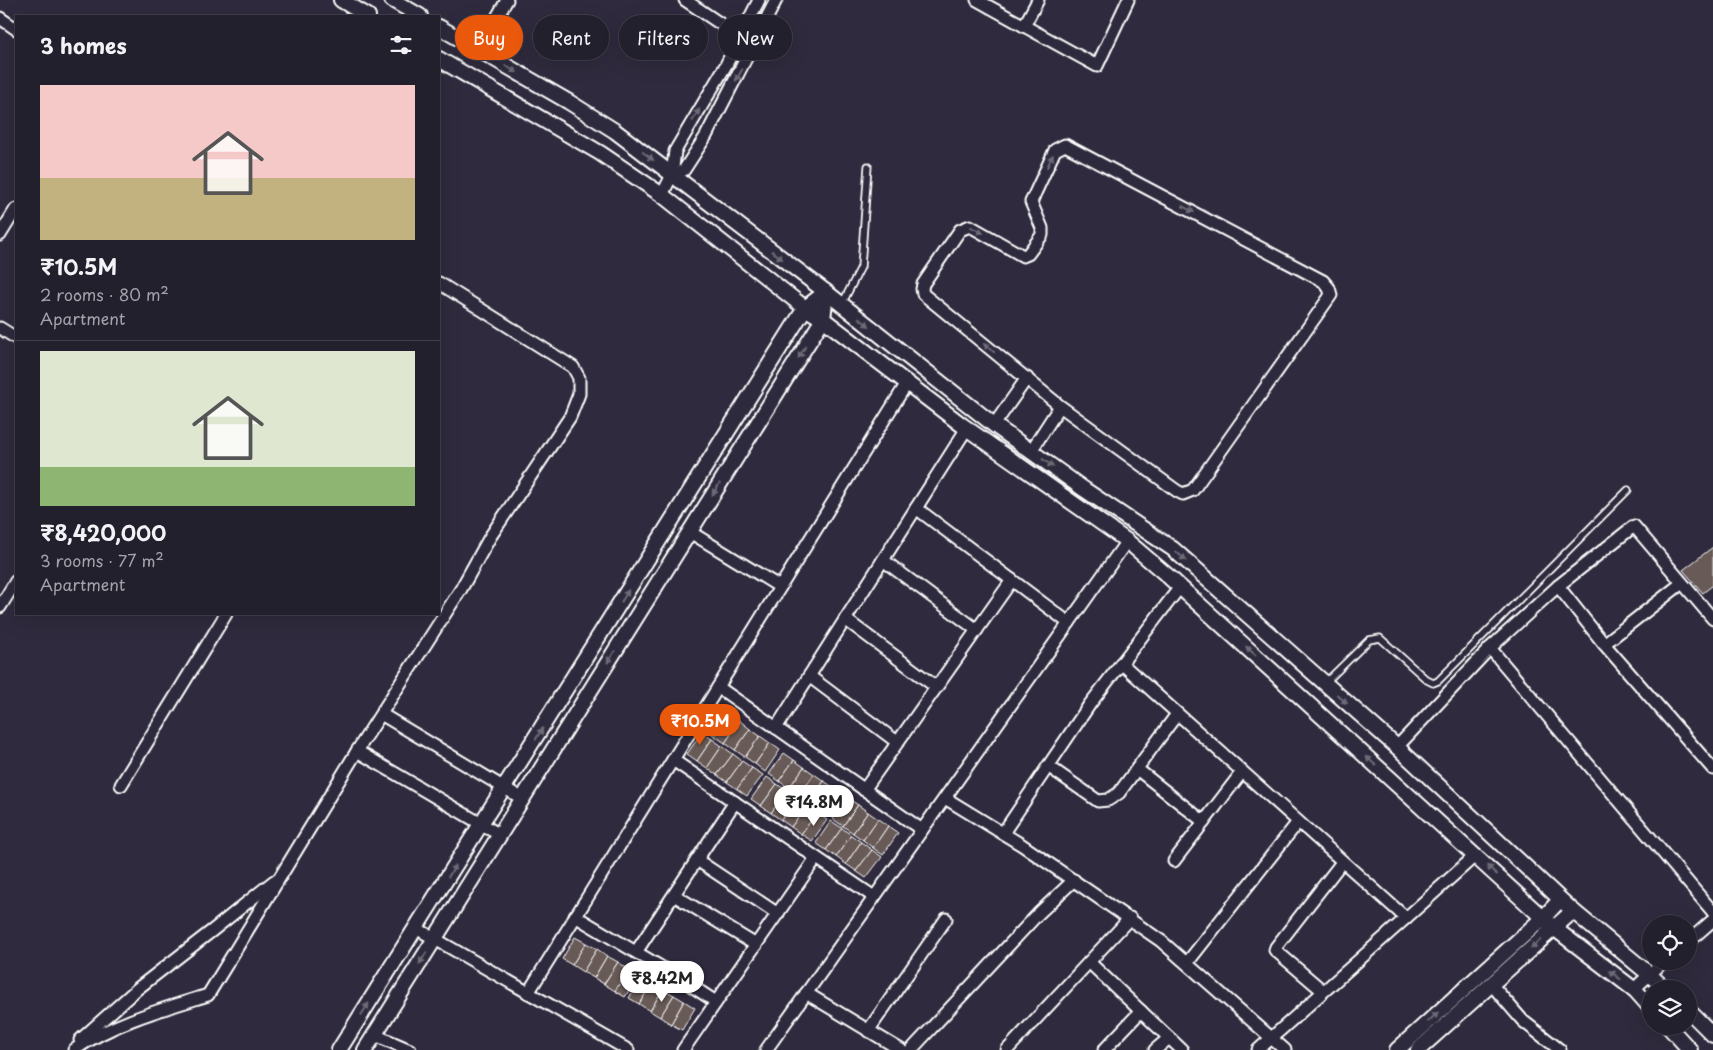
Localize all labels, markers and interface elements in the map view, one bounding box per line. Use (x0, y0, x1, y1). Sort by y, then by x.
chip: Buy (455, 15, 523, 60)
chip: Rent (533, 15, 609, 60)
chip: Filters (619, 15, 708, 60)
chip: New (718, 15, 792, 60)
text: 3 homes (40, 29, 127, 61)
icon: filters (387, 31, 415, 59)
one-way arrow (504, 65, 519, 73)
one-way arrow (734, 68, 743, 81)
one-way arrow (692, 108, 701, 121)
icon: home (183, 118, 273, 208)
one-way arrow (641, 151, 654, 162)
one-way arrow (1046, 154, 1054, 168)
one-way arrow (1181, 205, 1195, 213)
one-way arrow (970, 227, 984, 235)
text: ₹10.5M (40, 250, 117, 282)
one-way arrow (770, 250, 784, 260)
text: 2 rooms · 80 m² (40, 282, 169, 306)
text: Apartment (40, 306, 125, 330)
one-way arrow (857, 316, 870, 327)
one-way arrow (983, 342, 996, 353)
one-way arrow (797, 345, 807, 358)
icon: home (183, 383, 273, 473)
one-way arrow (1041, 458, 1055, 468)
one-way arrow (711, 483, 720, 496)
text: ₹8,420,000 (40, 516, 166, 548)
text: 3 rooms · 77 m² (40, 548, 164, 572)
one-way arrow (1175, 550, 1187, 562)
text: Apartment (40, 572, 125, 596)
one-way arrow (620, 590, 630, 603)
one-way arrow (1246, 645, 1258, 657)
one-way arrow (606, 650, 616, 664)
one-way arrow (1336, 693, 1348, 705)
pin: ₹10.5M (659, 704, 741, 746)
text: ₹10.5M (671, 708, 729, 732)
one-way arrow (534, 727, 543, 740)
one-way arrow (1365, 755, 1378, 766)
pin: ₹14.8M (773, 784, 855, 827)
text: ₹14.8M (785, 789, 843, 813)
one-way arrow (1486, 864, 1498, 876)
one-way arrow (447, 865, 457, 878)
map controls (1642, 915, 1697, 1035)
button: locate (1642, 915, 1697, 970)
one-way arrow (1531, 938, 1543, 950)
one-way arrow (418, 951, 427, 965)
pin: ₹8.42M (621, 960, 703, 1003)
text: ₹8.42M (631, 965, 693, 989)
one-way arrow (1608, 970, 1622, 980)
button: layers (1642, 980, 1697, 1035)
one-way arrow (361, 1002, 370, 1015)
one-way arrow (1427, 1011, 1439, 1023)

